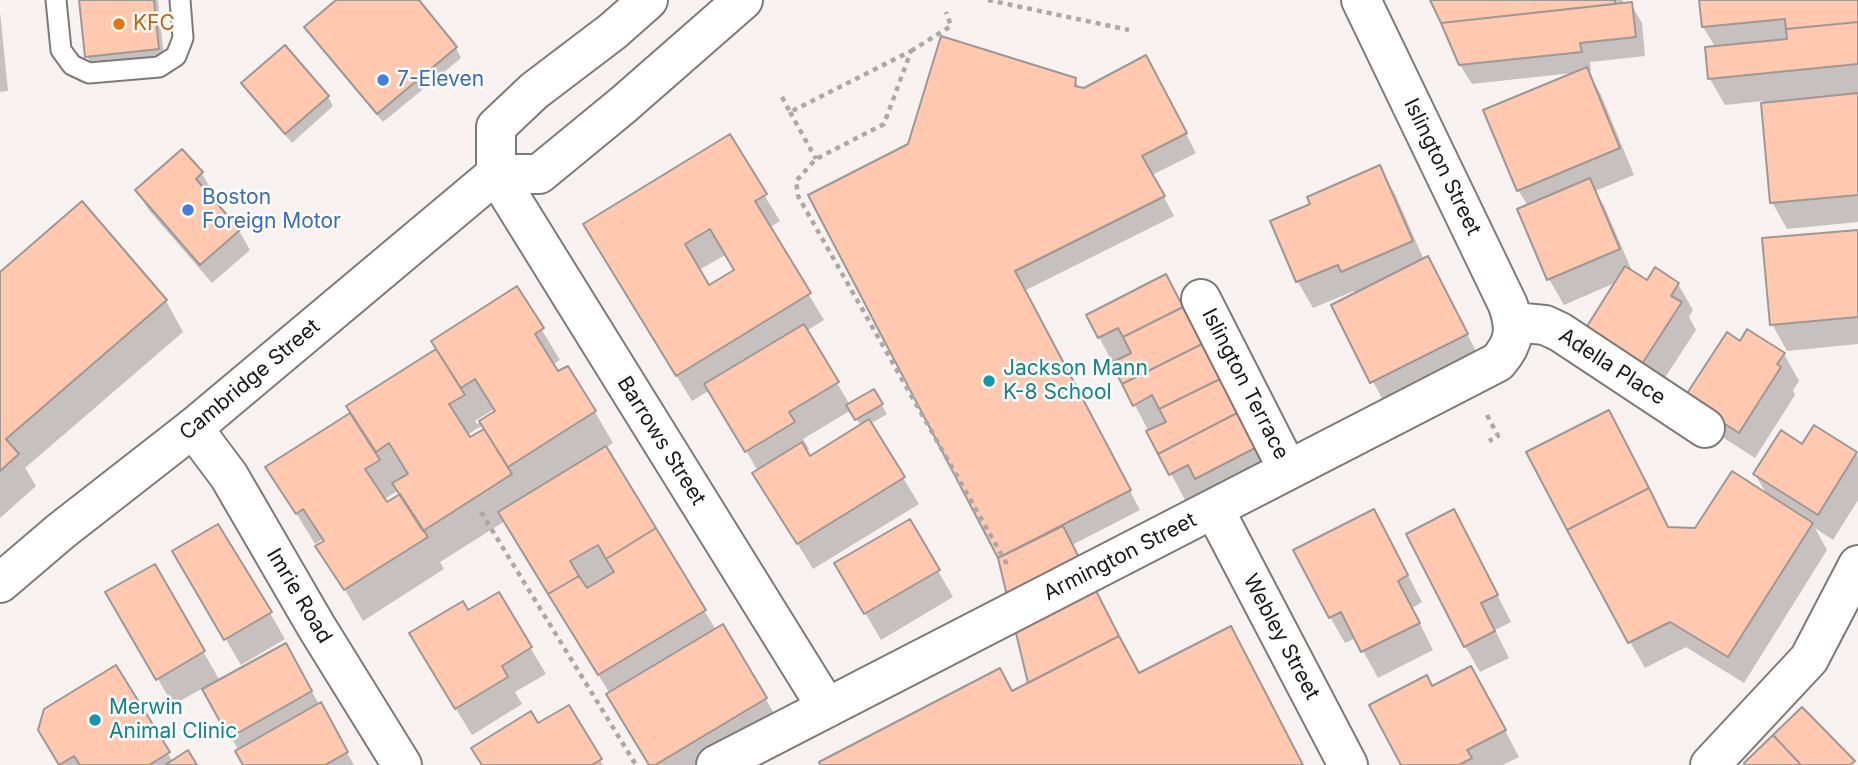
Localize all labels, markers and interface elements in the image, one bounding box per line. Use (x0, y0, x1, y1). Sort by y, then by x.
place label: KFC (133, 11, 175, 37)
marker: KFC (111, 16, 127, 32)
place label: 7-Eleven (397, 67, 484, 93)
marker: 7-Eleven (375, 72, 391, 88)
street label: Islington Street (1398, 95, 1486, 239)
place label: Boston Foreign Motor (202, 185, 341, 235)
marker: Boston Foreign Motor (180, 202, 196, 218)
street label: Islington Terrace (1196, 304, 1294, 464)
street label: Cambridge Street (175, 314, 325, 446)
street label: Adella Place (1554, 323, 1670, 411)
place label: Jackson Mann K-8 School (1003, 356, 1148, 406)
street label: Barrows Street (611, 372, 711, 510)
marker: Jackson Mann K-8 School (981, 373, 997, 389)
street label: Armington Street (1039, 508, 1201, 606)
street label: Imrie Road (261, 544, 337, 648)
street label: Webley Street (1237, 570, 1325, 704)
place label: Merwin Animal Clinic (109, 695, 237, 745)
marker: Merwin Animal Clinic (87, 712, 103, 728)

